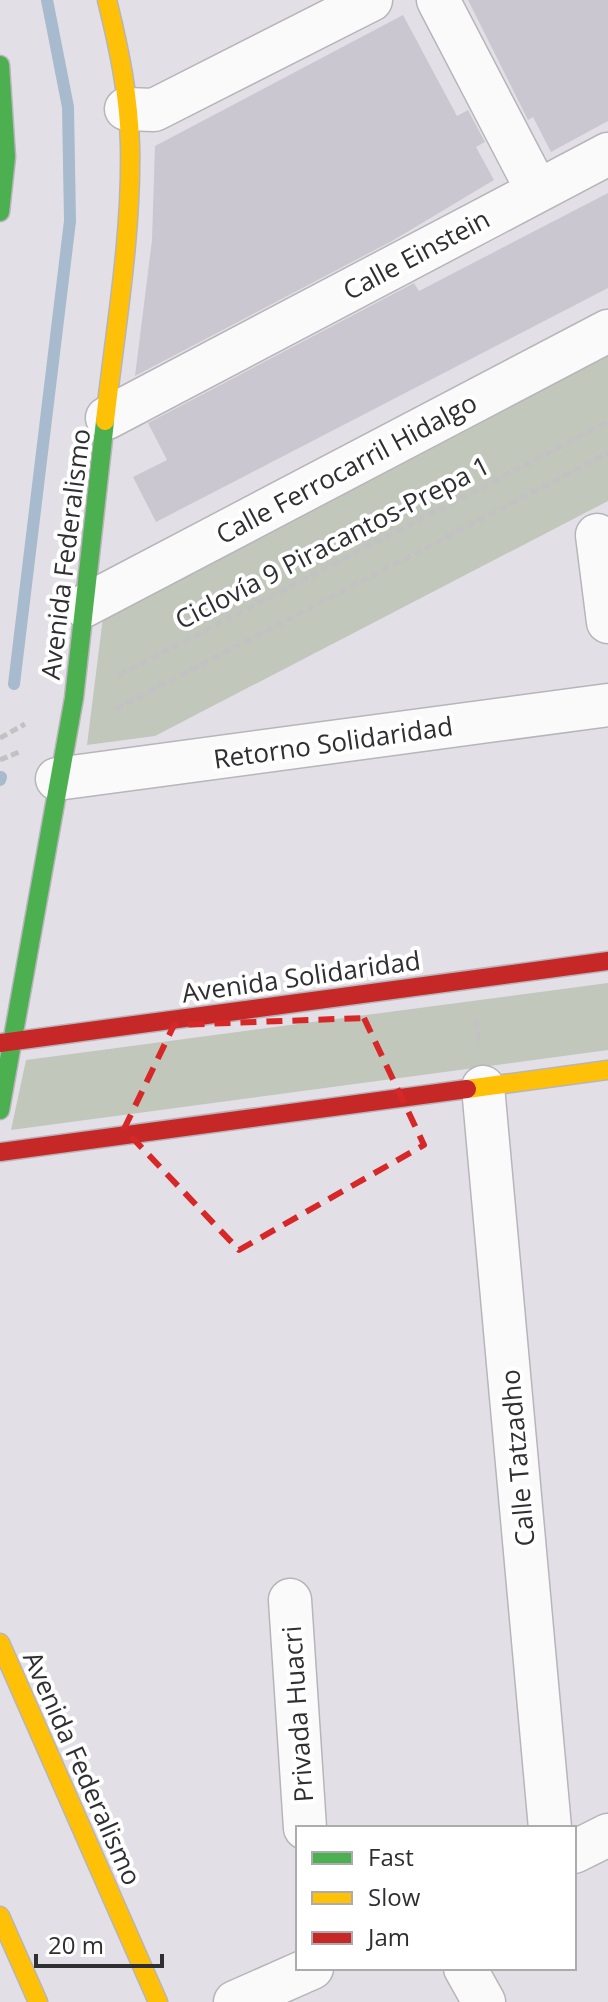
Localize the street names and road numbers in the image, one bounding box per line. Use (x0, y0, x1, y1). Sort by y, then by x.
street label: Calle Einstein (336, 200, 496, 308)
street label: Calle Ferrocarril Hidalgo (209, 384, 483, 552)
street label: Avenida Federalismo (32, 427, 98, 681)
street label: Ciclovía 9 Piracantos-Prepa 1 (169, 447, 495, 637)
street label: Retorno Solidaridad (211, 707, 455, 777)
street label: Avenida Solidaridad (179, 941, 423, 1011)
street label: Calle Tatzadho (491, 1368, 543, 1548)
street label: Privada Huacri (273, 1625, 321, 1803)
street label: Avenida Federalismo (15, 1645, 151, 1891)

